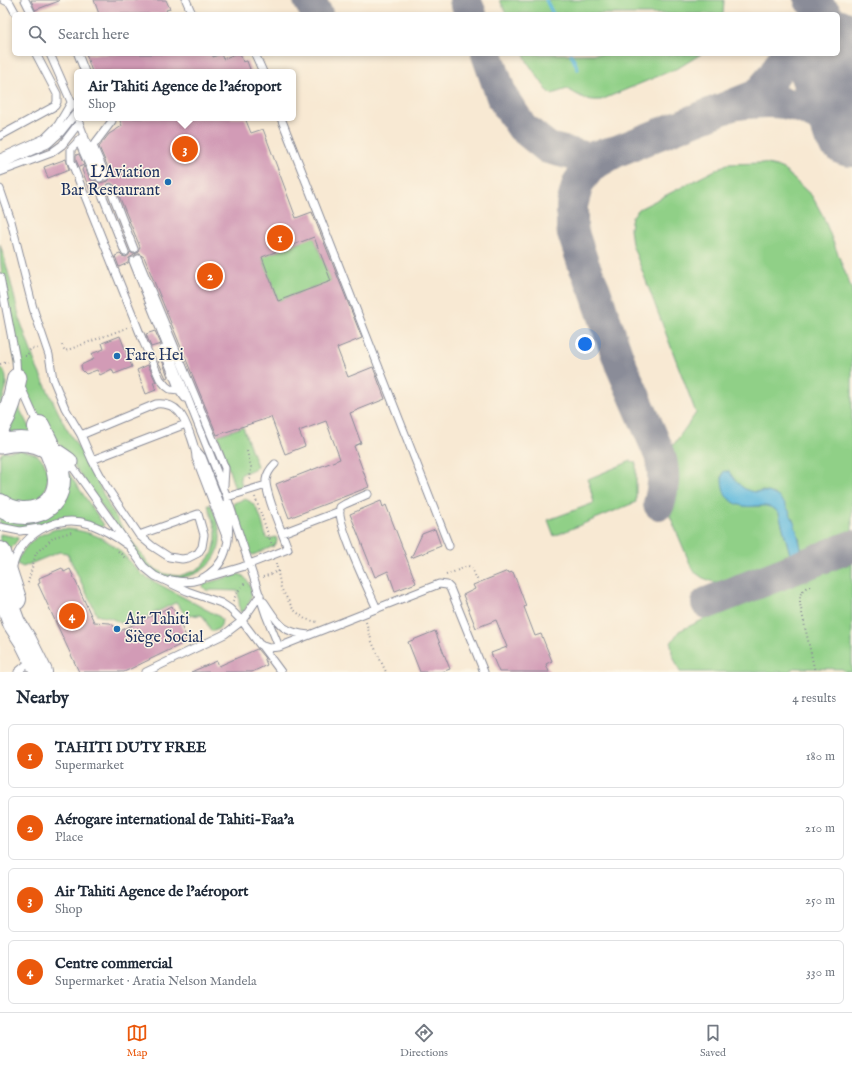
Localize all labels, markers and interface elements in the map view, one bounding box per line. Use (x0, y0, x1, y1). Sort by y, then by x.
search box (12, 12, 840, 56)
icon: search (26, 23, 48, 45)
text: Search here (58, 25, 129, 44)
popup (74, 69, 296, 121)
text: Air Tahiti Agence de l'aéroport (88, 77, 282, 96)
text: Shop (88, 96, 116, 113)
pin: 3 (172, 134, 198, 164)
place label: L’Aviation Bar Restaurant (61, 163, 161, 201)
marker: L’Aviation Bar Restaurant (163, 177, 173, 187)
pin: 1 (267, 223, 293, 253)
pin: 2 (197, 261, 223, 291)
your location (575, 334, 595, 354)
place label: Fare Hei (125, 346, 184, 366)
marker: Fare Hei (112, 351, 122, 361)
pin: 4 (59, 601, 85, 631)
place label: Air Tahiti Siège Social (124, 610, 204, 648)
marker: Air Tahiti Siège Social (112, 624, 122, 634)
text: Nearby (16, 688, 69, 709)
text: 4 results (792, 690, 836, 707)
text: TAHITI DUTY FREE (55, 738, 206, 757)
text: 1 (28, 748, 32, 765)
text: 180 m (806, 748, 835, 765)
text: Supermarket (55, 757, 124, 774)
text: Aérogare international de Tahiti-Faa'a (55, 810, 294, 829)
text: 2 (27, 820, 33, 837)
text: 210 m (805, 820, 835, 837)
text: Place (55, 829, 83, 846)
text: Air Tahiti Agence de l'aéroport (55, 882, 248, 901)
text: 3 (28, 892, 32, 909)
text: 250 m (805, 892, 835, 909)
text: Shop (55, 901, 83, 918)
text: Centre commercial (55, 954, 172, 973)
text: 4 (27, 964, 33, 981)
text: 330 m (806, 964, 835, 981)
text: Supermarket · Aratia Nelson Mandela (55, 973, 257, 990)
tab: Map (126, 1022, 148, 1060)
tab: Directions (400, 1022, 448, 1060)
tab: Saved (700, 1022, 726, 1060)

